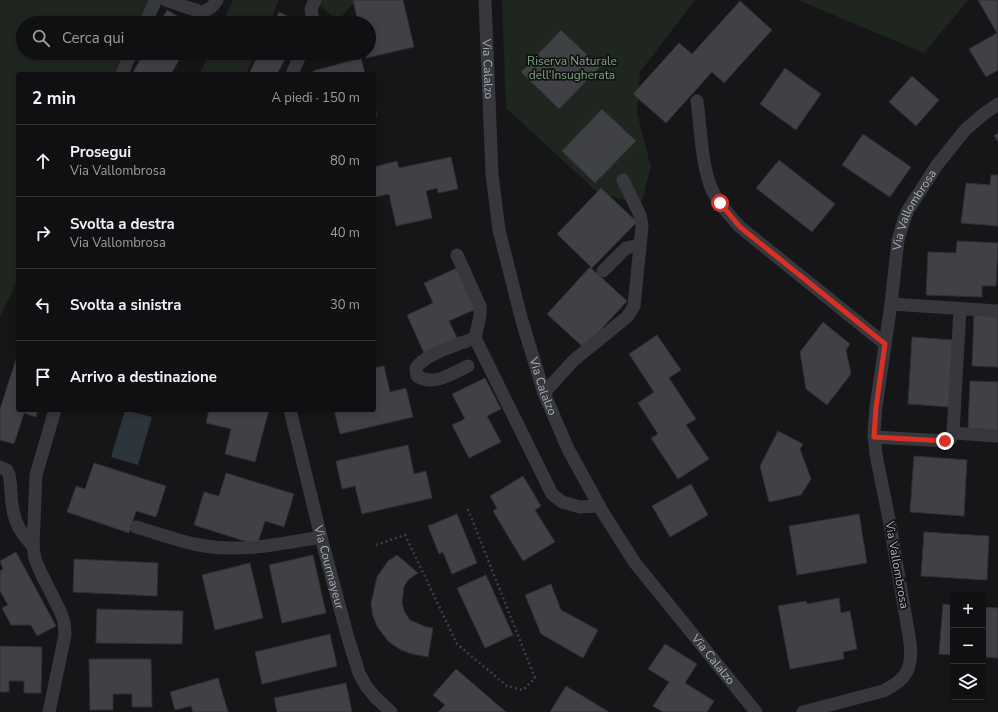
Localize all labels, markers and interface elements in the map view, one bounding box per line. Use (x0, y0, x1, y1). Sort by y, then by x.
search box (16, 16, 376, 60)
icon: search (30, 27, 52, 49)
text: Cerca qui (62, 28, 124, 48)
street label: Via Calalzo (479, 37, 497, 100)
park label: Riserva Naturale dell'Insugherata (527, 53, 617, 83)
text: 2 min (32, 87, 76, 110)
text: A piedi · 150 m (272, 89, 360, 107)
text: Prosegui (70, 142, 131, 162)
icon: ahead (32, 150, 54, 172)
text: 80 m (330, 152, 360, 170)
text: Via Vallombrosa (70, 162, 166, 180)
street label: Via Vallombrosa (889, 166, 940, 252)
route start (711, 194, 729, 212)
text: Svolta a destra (70, 214, 175, 234)
icon: right (32, 222, 54, 244)
text: 40 m (330, 224, 360, 242)
text: Via Vallombrosa (70, 234, 166, 252)
icon: left (32, 294, 54, 316)
text: Svolta a sinistra (70, 295, 181, 315)
text: 30 m (330, 296, 360, 314)
street label: Via Calalzo (525, 354, 561, 418)
icon: arrive (32, 366, 54, 388)
text: Arrivo a destinazione (70, 367, 217, 387)
route end (936, 432, 954, 450)
street label: Via Vallombrosa (881, 519, 913, 610)
street label: Via Courmayeur (310, 523, 348, 612)
map controls (950, 592, 986, 700)
button: + (950, 592, 986, 628)
button: − (950, 628, 986, 664)
street label: Via Calalzo (687, 630, 739, 688)
button: layers (950, 664, 986, 700)

